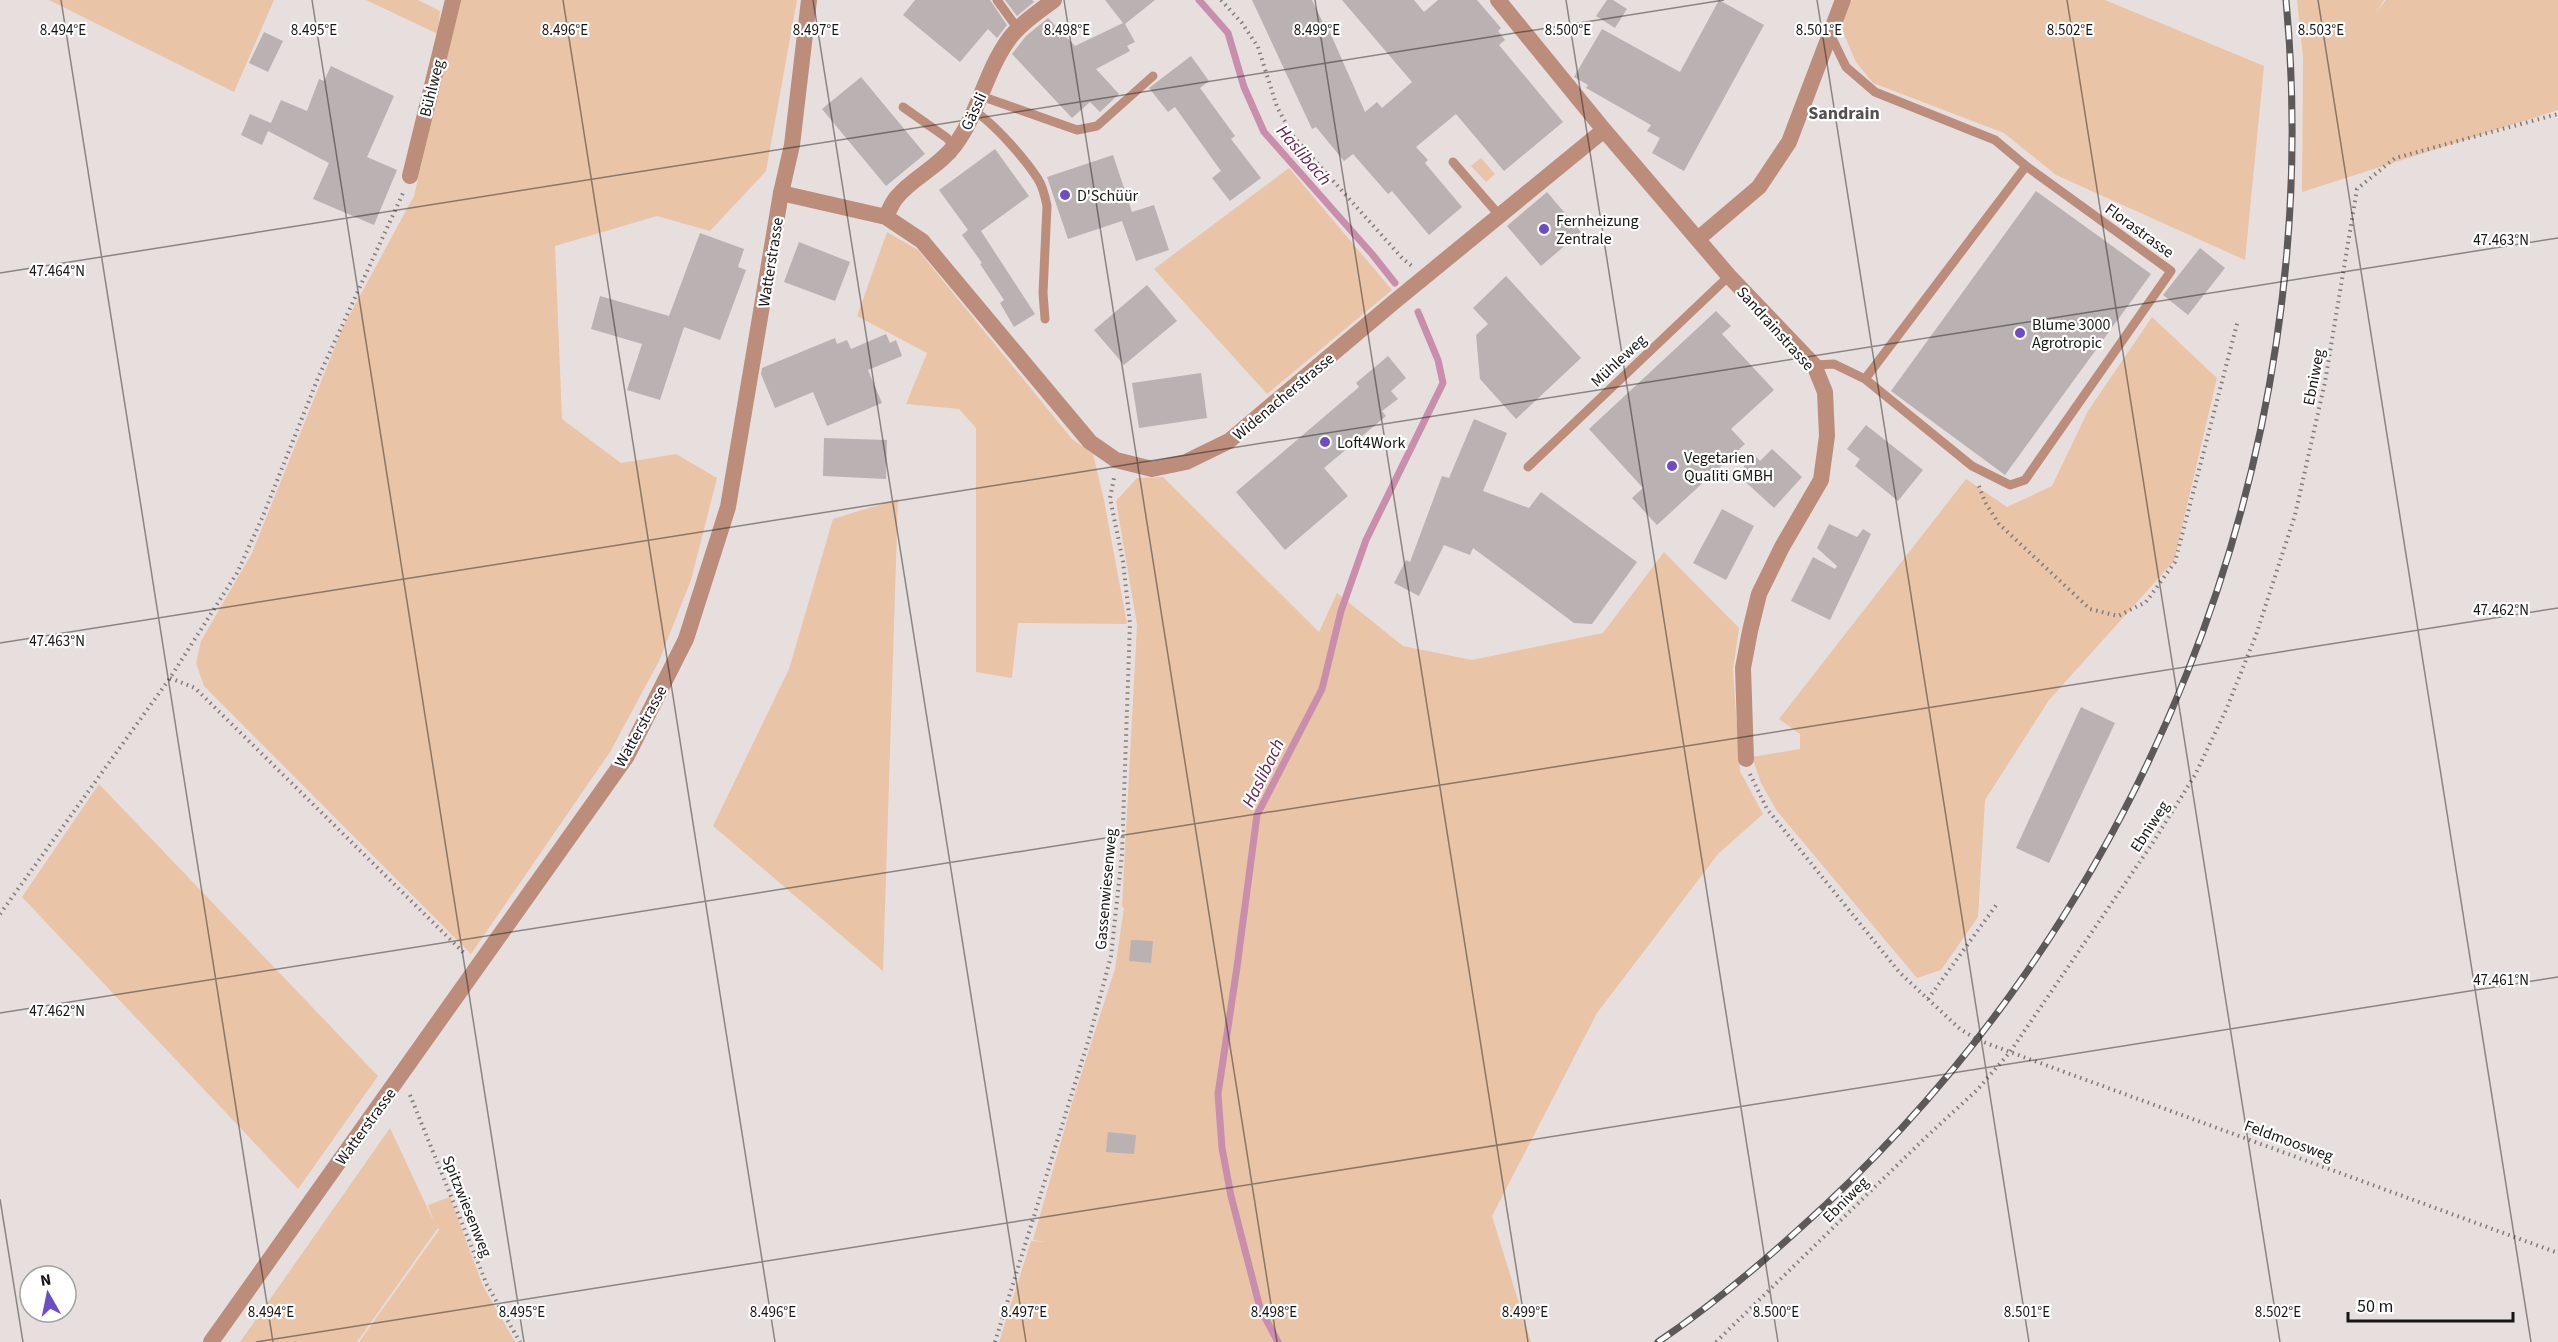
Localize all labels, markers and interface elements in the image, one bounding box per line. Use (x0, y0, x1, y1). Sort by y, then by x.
text: 8.494°E (40, 20, 86, 41)
text: 8.495°E (291, 20, 337, 41)
text: 8.496°E (542, 20, 588, 41)
text: 8.497°E (793, 20, 839, 41)
text: 8.498°E (1044, 20, 1090, 41)
text: 8.499°E (1294, 20, 1340, 41)
text: 8.500°E (1545, 20, 1591, 41)
text: 8.501°E (1796, 20, 1842, 41)
text: 8.502°E (2047, 20, 2093, 41)
text: 8.503°E (2298, 20, 2344, 41)
street label: Bühlweg (414, 57, 450, 119)
street label: Gässli (956, 89, 992, 134)
district label: Sandrain (1808, 101, 1880, 126)
water label: Haslibach (1270, 119, 1337, 191)
place label: D'Schüür (1077, 185, 1139, 207)
marker: D'Schüür (1058, 188, 1072, 202)
street label: Florastrasse (2100, 198, 2178, 263)
place label: Fernheizung Zentrale (1556, 210, 1639, 250)
street label: Watterstrasse (753, 216, 789, 308)
marker: Fernheizung Zentrale (1537, 222, 1551, 236)
text: 47.463°N (2473, 230, 2529, 251)
text: 47.464°N (29, 261, 85, 282)
street label: Sandrainstrasse (1731, 282, 1819, 376)
place label: Blume 3000 Agrotropic (2032, 314, 2110, 354)
marker: Blume 3000 Agrotropic (2013, 326, 2027, 340)
street label: Mühleweg (1586, 329, 1651, 392)
street label: Ebniweg (2298, 347, 2330, 407)
street label: Widenacherstrasse (1228, 348, 1339, 446)
place label: Loft4Work (1337, 432, 1405, 454)
marker: Loft4Work (1318, 435, 1332, 449)
place label: Vegetarien Qualiti GMBH (1684, 447, 1773, 487)
marker: Vegetarien Qualiti GMBH (1665, 459, 1679, 473)
text: 47.462°N (2473, 600, 2529, 621)
text: 47.463°N (29, 631, 85, 652)
street label: Watterstrasse (609, 682, 672, 771)
water label: Haslibach (1236, 735, 1291, 812)
street label: Ebniweg (2125, 797, 2175, 857)
street label: Gassenwiesenweg (1090, 827, 1122, 951)
text: 47.461°N (2473, 970, 2529, 991)
text: 47.462°N (29, 1001, 85, 1022)
street label: Watterstrasse (330, 1084, 401, 1170)
street label: Feldmoosweg (2241, 1115, 2336, 1167)
street label: Spitzwiesenweg (437, 1152, 497, 1260)
street label: Ebniweg (1818, 1172, 1874, 1228)
north arrow (18, 1264, 78, 1324)
text: N (39, 1268, 53, 1292)
scale bar (2348, 1285, 2513, 1323)
text: 50 m (2357, 1294, 2393, 1319)
text: 8.494°E (248, 1302, 294, 1323)
text: 8.495°E (499, 1302, 545, 1323)
text: 8.496°E (750, 1302, 796, 1323)
text: 8.497°E (1001, 1302, 1047, 1323)
text: 8.498°E (1251, 1302, 1297, 1323)
text: 8.499°E (1502, 1302, 1548, 1323)
text: 8.500°E (1753, 1302, 1799, 1323)
text: 8.501°E (2004, 1302, 2050, 1323)
text: 8.502°E (2255, 1302, 2301, 1323)

